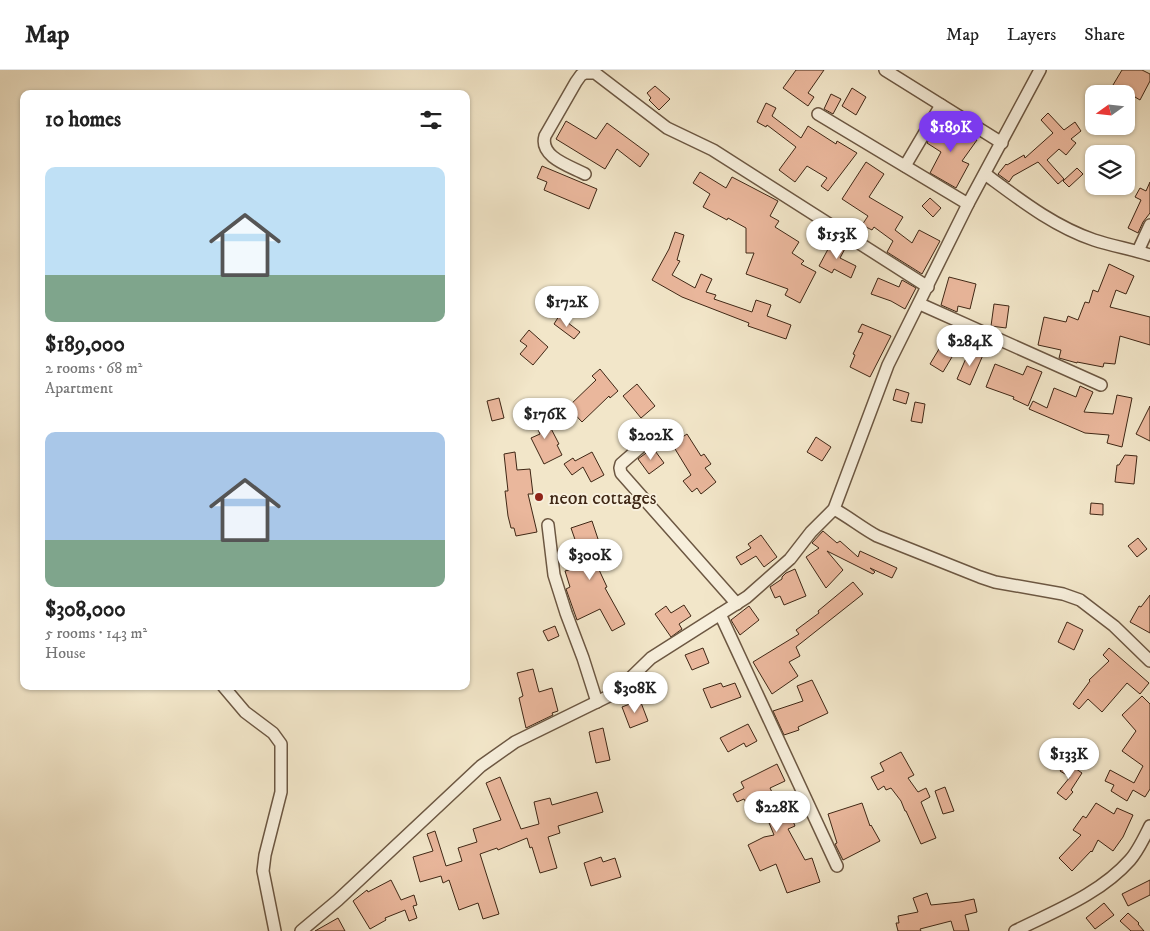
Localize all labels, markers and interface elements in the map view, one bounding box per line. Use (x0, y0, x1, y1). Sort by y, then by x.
text: Map (25, 20, 69, 50)
text: Map (946, 24, 979, 46)
text: Layers (1007, 24, 1056, 46)
text: Share (1084, 24, 1125, 46)
north arrow (1085, 85, 1135, 135)
map controls (1085, 85, 1135, 195)
icon: filters (417, 106, 445, 134)
text: 10 homes (45, 107, 121, 133)
pin: $189K (916, 111, 986, 153)
text: $189K (930, 117, 972, 137)
button: layers (1085, 145, 1135, 195)
icon: home (200, 200, 290, 290)
pin: $153K (802, 218, 872, 260)
text: $153K (817, 224, 857, 244)
pin: $172K (532, 286, 602, 328)
text: $172K (546, 292, 588, 312)
pin: $284K (935, 324, 1005, 367)
text: $284K (947, 331, 993, 351)
text: $189,000 (45, 332, 125, 358)
text: 2 rooms · 68 m² (45, 358, 142, 378)
text: Apartment (45, 378, 113, 398)
pin: $176K (510, 398, 580, 440)
text: $176K (524, 404, 566, 424)
pin: $202K (616, 418, 686, 461)
text: $202K (629, 425, 673, 445)
icon: home (200, 465, 290, 555)
place label: neon cottages (549, 486, 657, 511)
marker: neon cottages (533, 491, 545, 503)
pin: $300K (555, 538, 625, 581)
text: $300K (568, 545, 612, 565)
text: $308,000 (45, 597, 126, 623)
text: 5 rooms · 143 m² (45, 623, 147, 643)
text: House (45, 643, 86, 663)
pin: $308K (600, 672, 670, 714)
text: $308K (614, 678, 656, 698)
pin: $133K (1034, 738, 1104, 780)
text: $133K (1050, 744, 1088, 764)
pin: $228K (742, 790, 812, 833)
text: $228K (755, 797, 799, 817)

